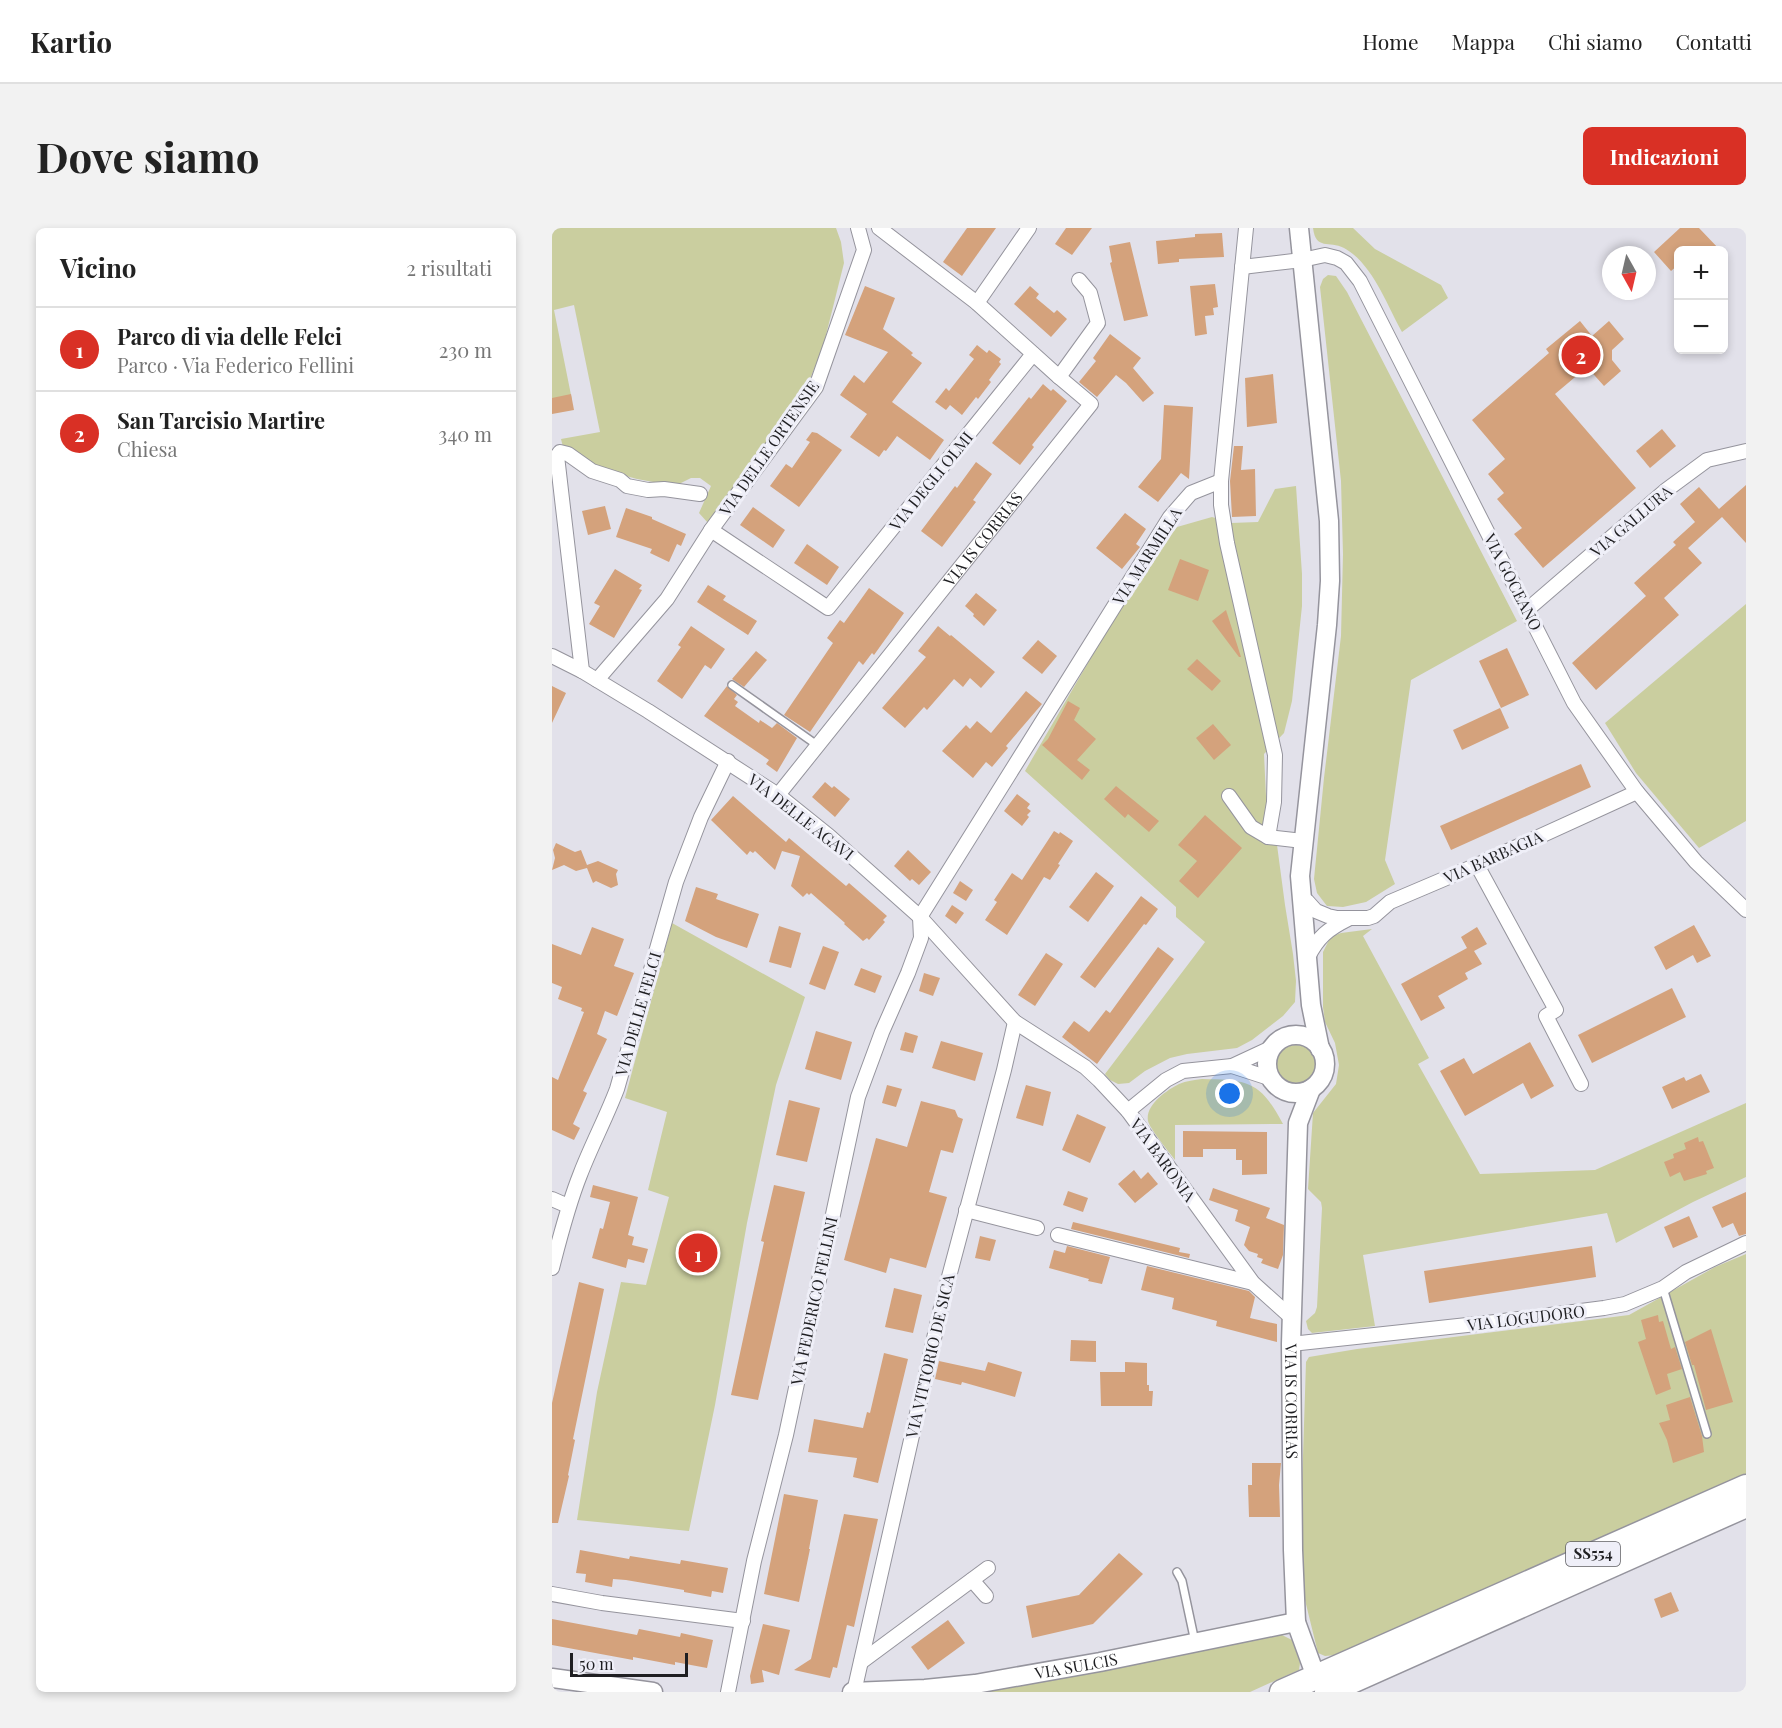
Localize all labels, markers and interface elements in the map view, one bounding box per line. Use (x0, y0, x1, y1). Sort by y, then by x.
text: Kartio (30, 23, 112, 60)
text: Home (1362, 27, 1419, 55)
text: Mappa (1452, 27, 1515, 55)
text: Chi siamo (1548, 27, 1642, 55)
text: Contatti (1675, 27, 1752, 55)
button: Indicazioni (1583, 127, 1746, 185)
text: Dove siamo (36, 128, 260, 184)
north arrow (1602, 246, 1656, 300)
map controls (1674, 246, 1728, 354)
button: + (1674, 246, 1728, 300)
text: Vicino (60, 250, 137, 285)
text: 2 risultati (406, 254, 492, 281)
button: − (1674, 300, 1728, 354)
text: Parco di via delle Felci (117, 321, 342, 351)
pin: 2 (1562, 332, 1600, 378)
text: 1 (76, 336, 83, 363)
text: 230 m (439, 336, 492, 363)
text: Parco · Via Federico Fellini (117, 351, 354, 378)
street label: VIA DELLE ORTENSIE (714, 376, 823, 520)
text: San Tarcisio Martire (117, 405, 325, 435)
text: 2 (74, 420, 85, 447)
text: 340 m (438, 420, 492, 447)
street label: VIA DEGLI OLMI (884, 427, 977, 535)
text: Chiesa (117, 435, 177, 462)
street label: VIA GALLURA (1585, 480, 1677, 562)
street label: VIA IS CORRIAS (938, 487, 1027, 591)
street label: VIA MARMILLA (1107, 502, 1186, 609)
street label: VIA GOCEANO (1480, 529, 1547, 634)
street label: VIA DELLE AGAVI (743, 768, 858, 864)
street label: VIA BARBAGIA (1439, 825, 1546, 888)
street label: VIA DELLE FELCI (610, 949, 665, 1079)
your location (1215, 1079, 1244, 1108)
street label: VIA BARONIA (1125, 1113, 1201, 1206)
street label: VIA FEDERICO FELLINI (785, 1215, 842, 1388)
pin: 1 (678, 1230, 718, 1276)
street label: VIA VITTORIO DE SICA (900, 1271, 959, 1441)
street label: VIA LOGUDORO (1465, 1300, 1586, 1335)
street label: VIA IS CORRIAS (1281, 1343, 1303, 1459)
road number: SS554 (1566, 1542, 1620, 1566)
street label: VIA SULCIS (1032, 1648, 1119, 1683)
scale bar (570, 1650, 688, 1678)
text: 50 m (579, 1653, 613, 1674)

